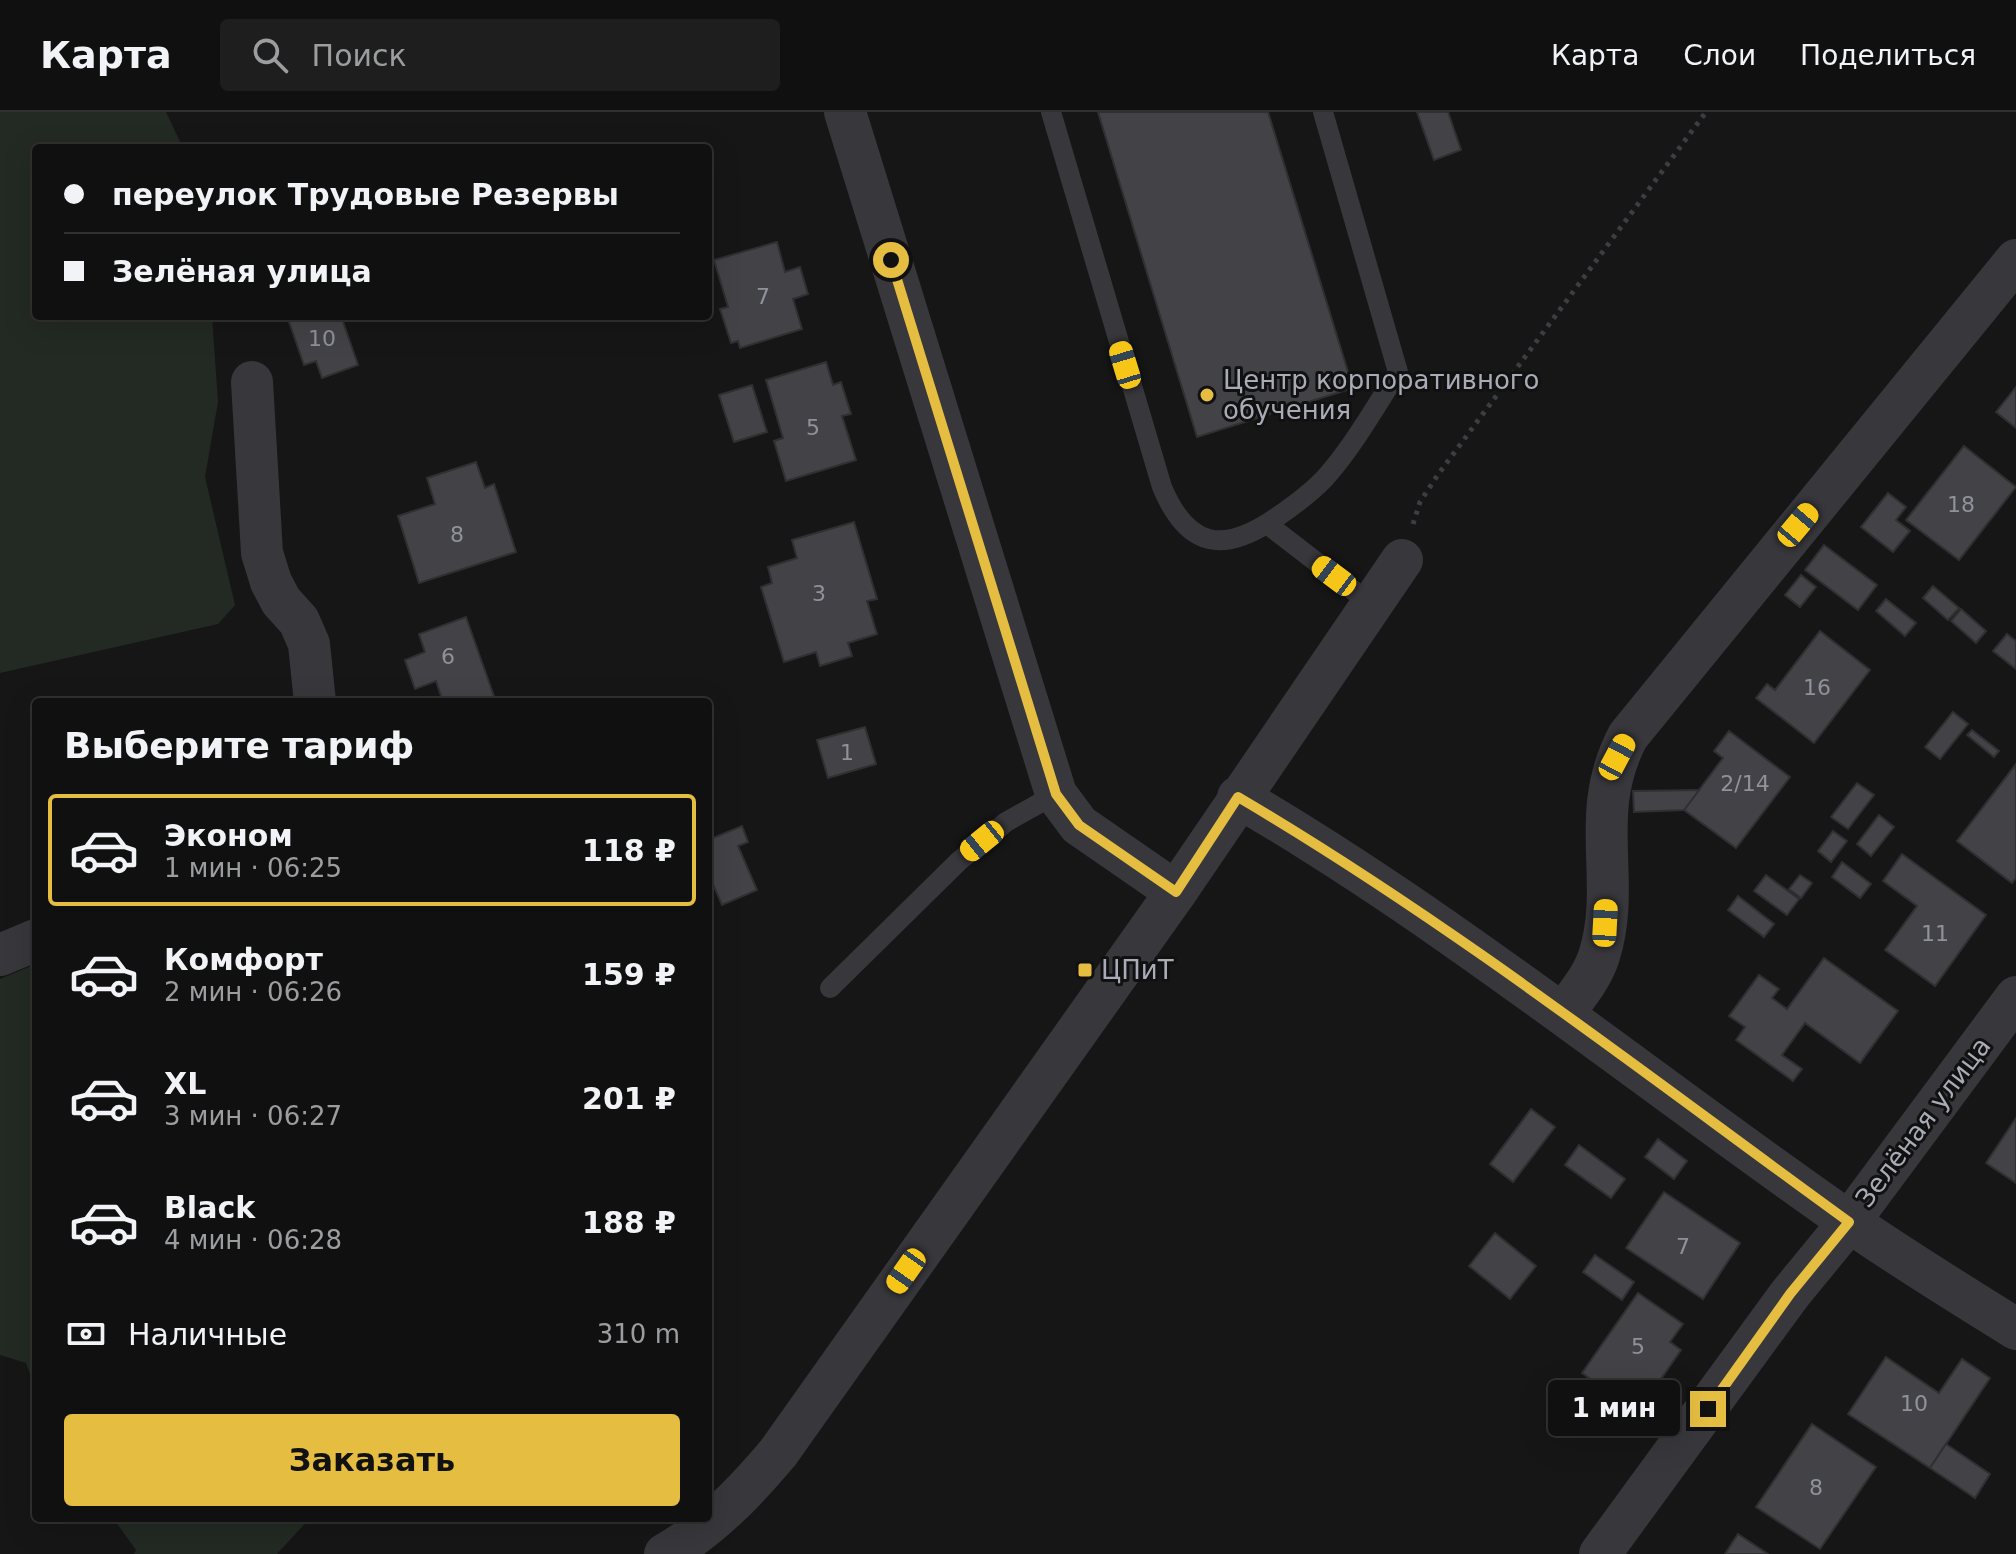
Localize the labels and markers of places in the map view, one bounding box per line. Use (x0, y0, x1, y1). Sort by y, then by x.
place label: Центр корпоративного обучения (1223, 365, 1539, 425)
marker: Центр корпоративного обучения (1198, 386, 1216, 404)
place label: ЦПиТ (1101, 955, 1174, 985)
marker: ЦПиТ (1076, 961, 1094, 979)

